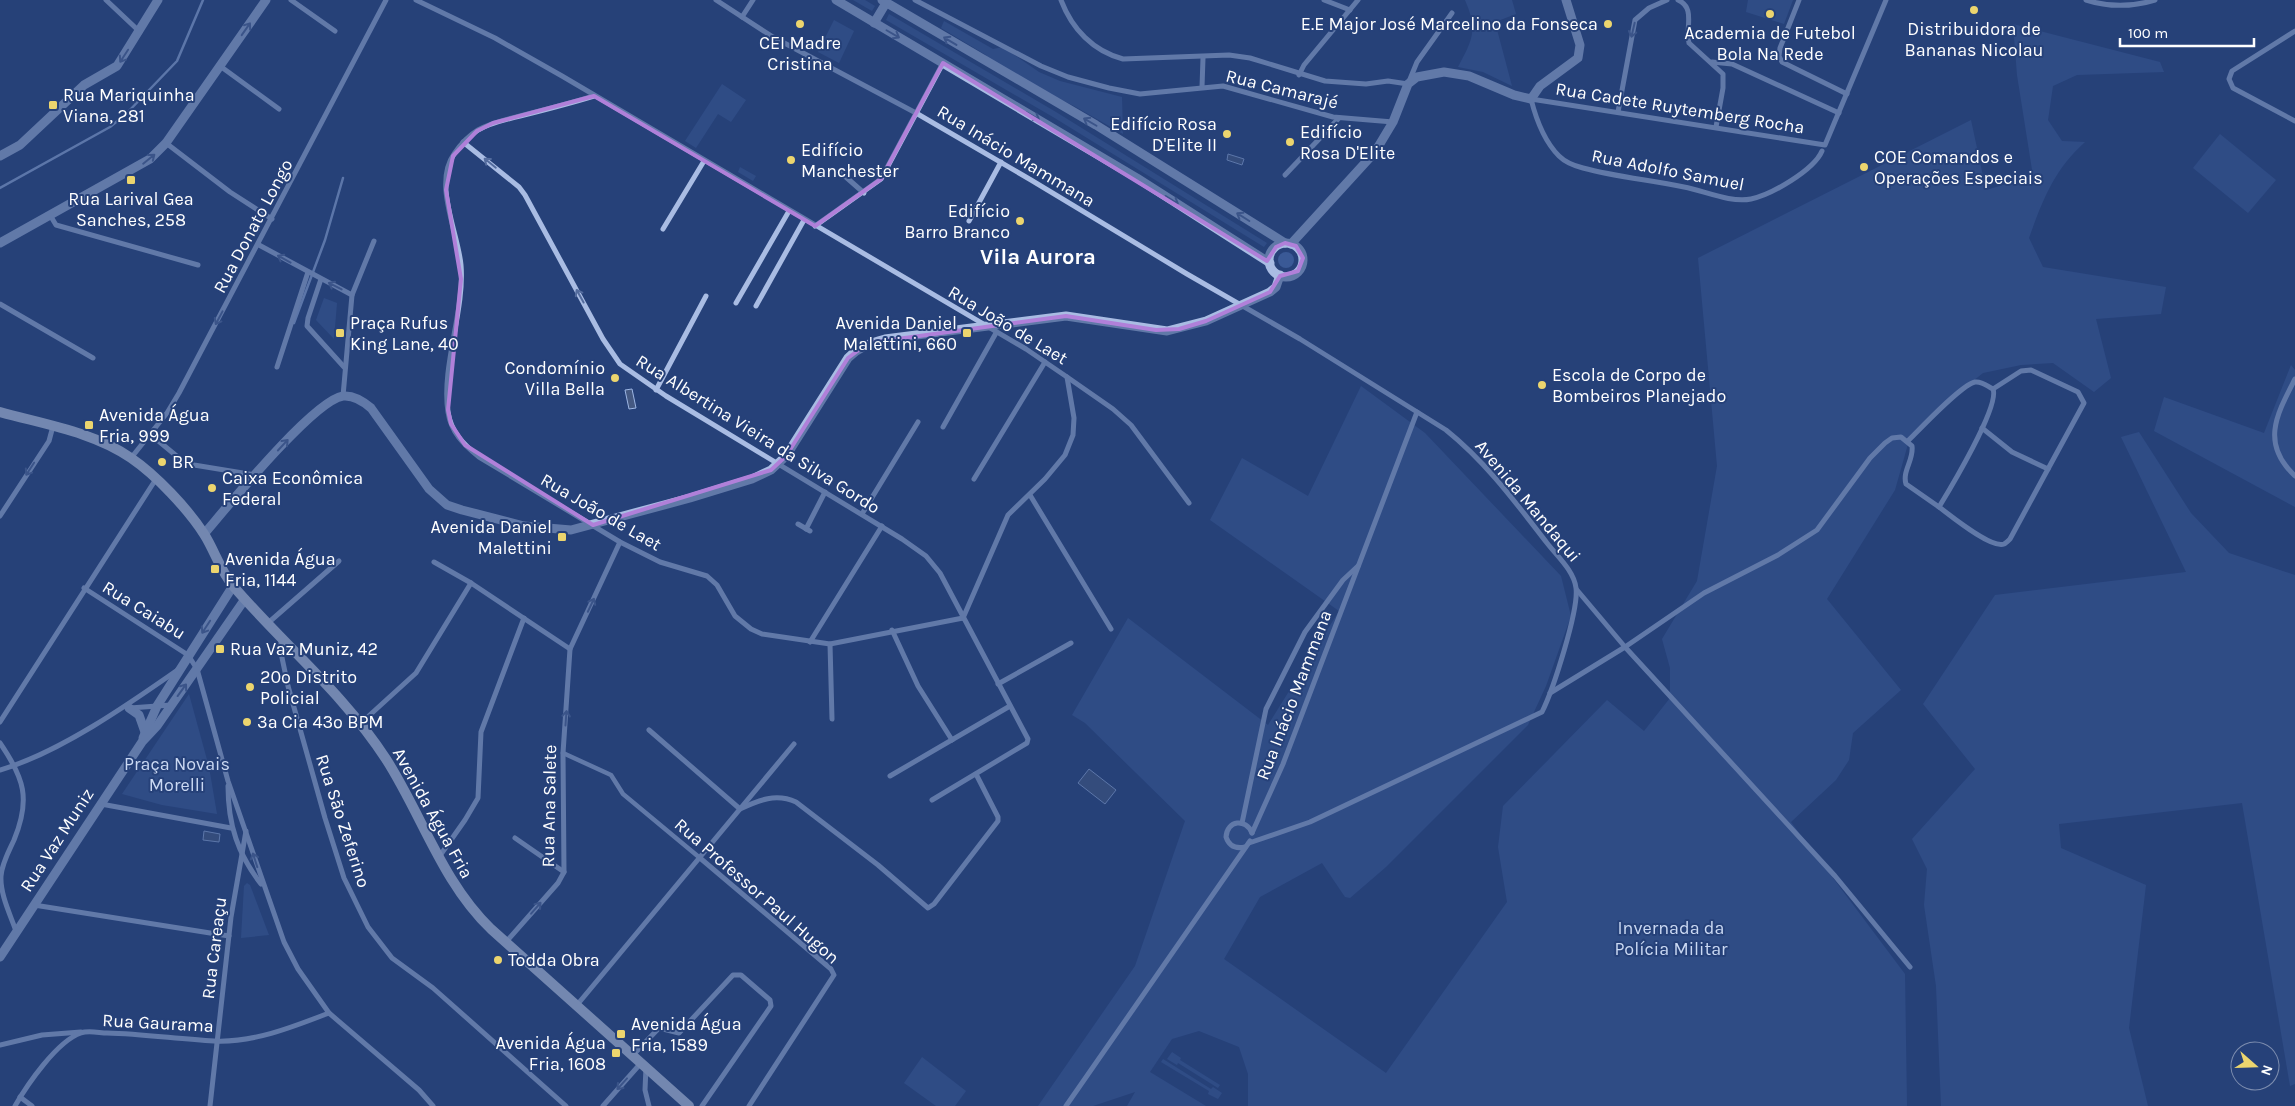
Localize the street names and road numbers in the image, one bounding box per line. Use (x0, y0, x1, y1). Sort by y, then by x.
street label: Rua Camarajé (1223, 64, 1341, 114)
street label: Rua Cadete Ruytemberg Rocha (1554, 77, 1806, 139)
street label: Rua Inácio Mammana (933, 100, 1099, 212)
street label: Rua Adolfo Samuel (1590, 144, 1746, 196)
street label: Rua Donato Longo (208, 155, 298, 297)
street label: Rua João de Laet (944, 281, 1072, 370)
street label: Rua Albertina Vieira da Silva Gordo (632, 350, 884, 518)
street label: Avenida Mandaqui (1471, 435, 1585, 567)
street label: Rua João de Laet (537, 469, 665, 556)
street label: Rua Caiabu (98, 576, 190, 644)
street label: Rua Inácio Mammana (1251, 607, 1337, 783)
street label: Avenida Água Fria (388, 743, 479, 882)
street label: Rua Ana Salete (537, 745, 561, 867)
street label: Rua São Zeferino (311, 752, 375, 890)
street label: Rua Vaz Muniz (15, 784, 99, 896)
street label: Rua Professor Paul Hugon (670, 813, 844, 969)
street label: Rua Careaçu (197, 896, 231, 1000)
street label: Rua Gaurama (102, 1009, 214, 1037)

